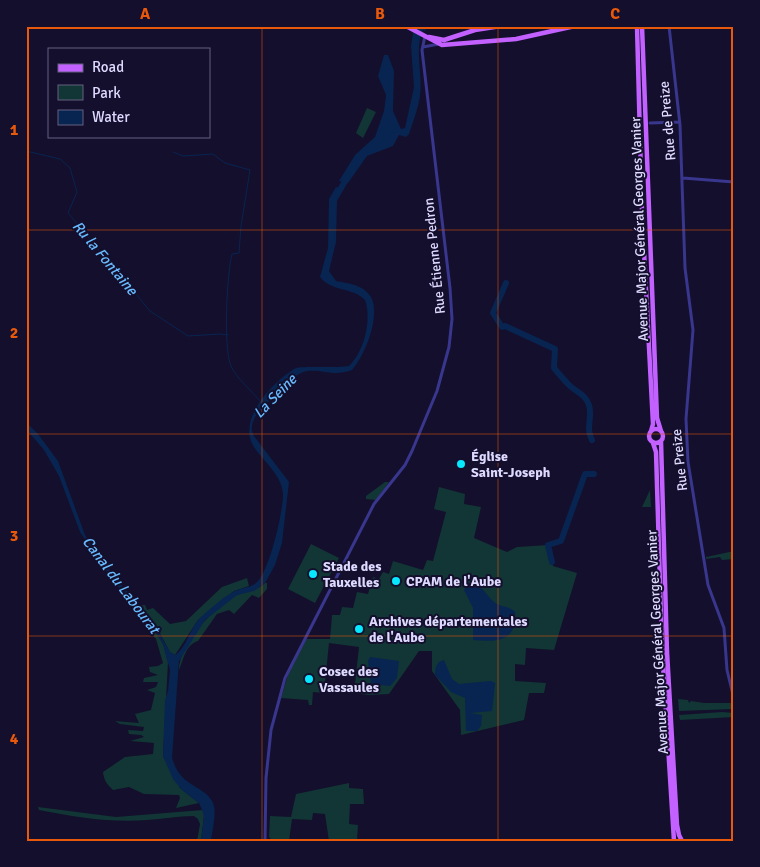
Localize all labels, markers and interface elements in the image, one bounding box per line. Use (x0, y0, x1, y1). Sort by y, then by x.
text: A (140, 4, 151, 24)
text: B (375, 4, 385, 24)
text: C (610, 4, 620, 24)
legend (48, 48, 210, 138)
text: Road (92, 58, 124, 76)
street label: Rue de Preize (656, 80, 679, 161)
text: Park (92, 84, 121, 102)
text: Water (92, 108, 130, 126)
street label: Avenue Major Général Georges Vanier (627, 116, 652, 342)
text: 1 (10, 120, 19, 140)
street label: Rue Étienne Pedron (420, 197, 449, 315)
water label: Ru la Fontaine (69, 217, 142, 300)
text: 2 (10, 323, 18, 343)
water label: La Seine (250, 369, 301, 422)
street label: Rue Preize (668, 428, 691, 492)
place label: Église Saint-Joseph (471, 448, 551, 481)
marker: Église Saint-Joseph (455, 458, 467, 470)
text: 3 (10, 526, 18, 546)
street label: Avenue Major Général Georges Vanier (643, 528, 672, 755)
water label: Canal du Labourat (79, 533, 164, 638)
place label: Stade des Tauxelles (323, 558, 381, 591)
marker: Stade des Tauxelles (307, 568, 319, 580)
place label: CPAM de l'Aube (406, 573, 501, 590)
marker: CPAM de l'Aube (390, 575, 402, 587)
place label: Archives départementales de l'Aube (369, 613, 528, 646)
marker: Archives départementales de l'Aube (353, 623, 365, 635)
place label: Cosec des Vassaules (319, 663, 379, 696)
marker: Cosec des Vassaules (303, 673, 315, 685)
text: 4 (10, 729, 19, 749)

